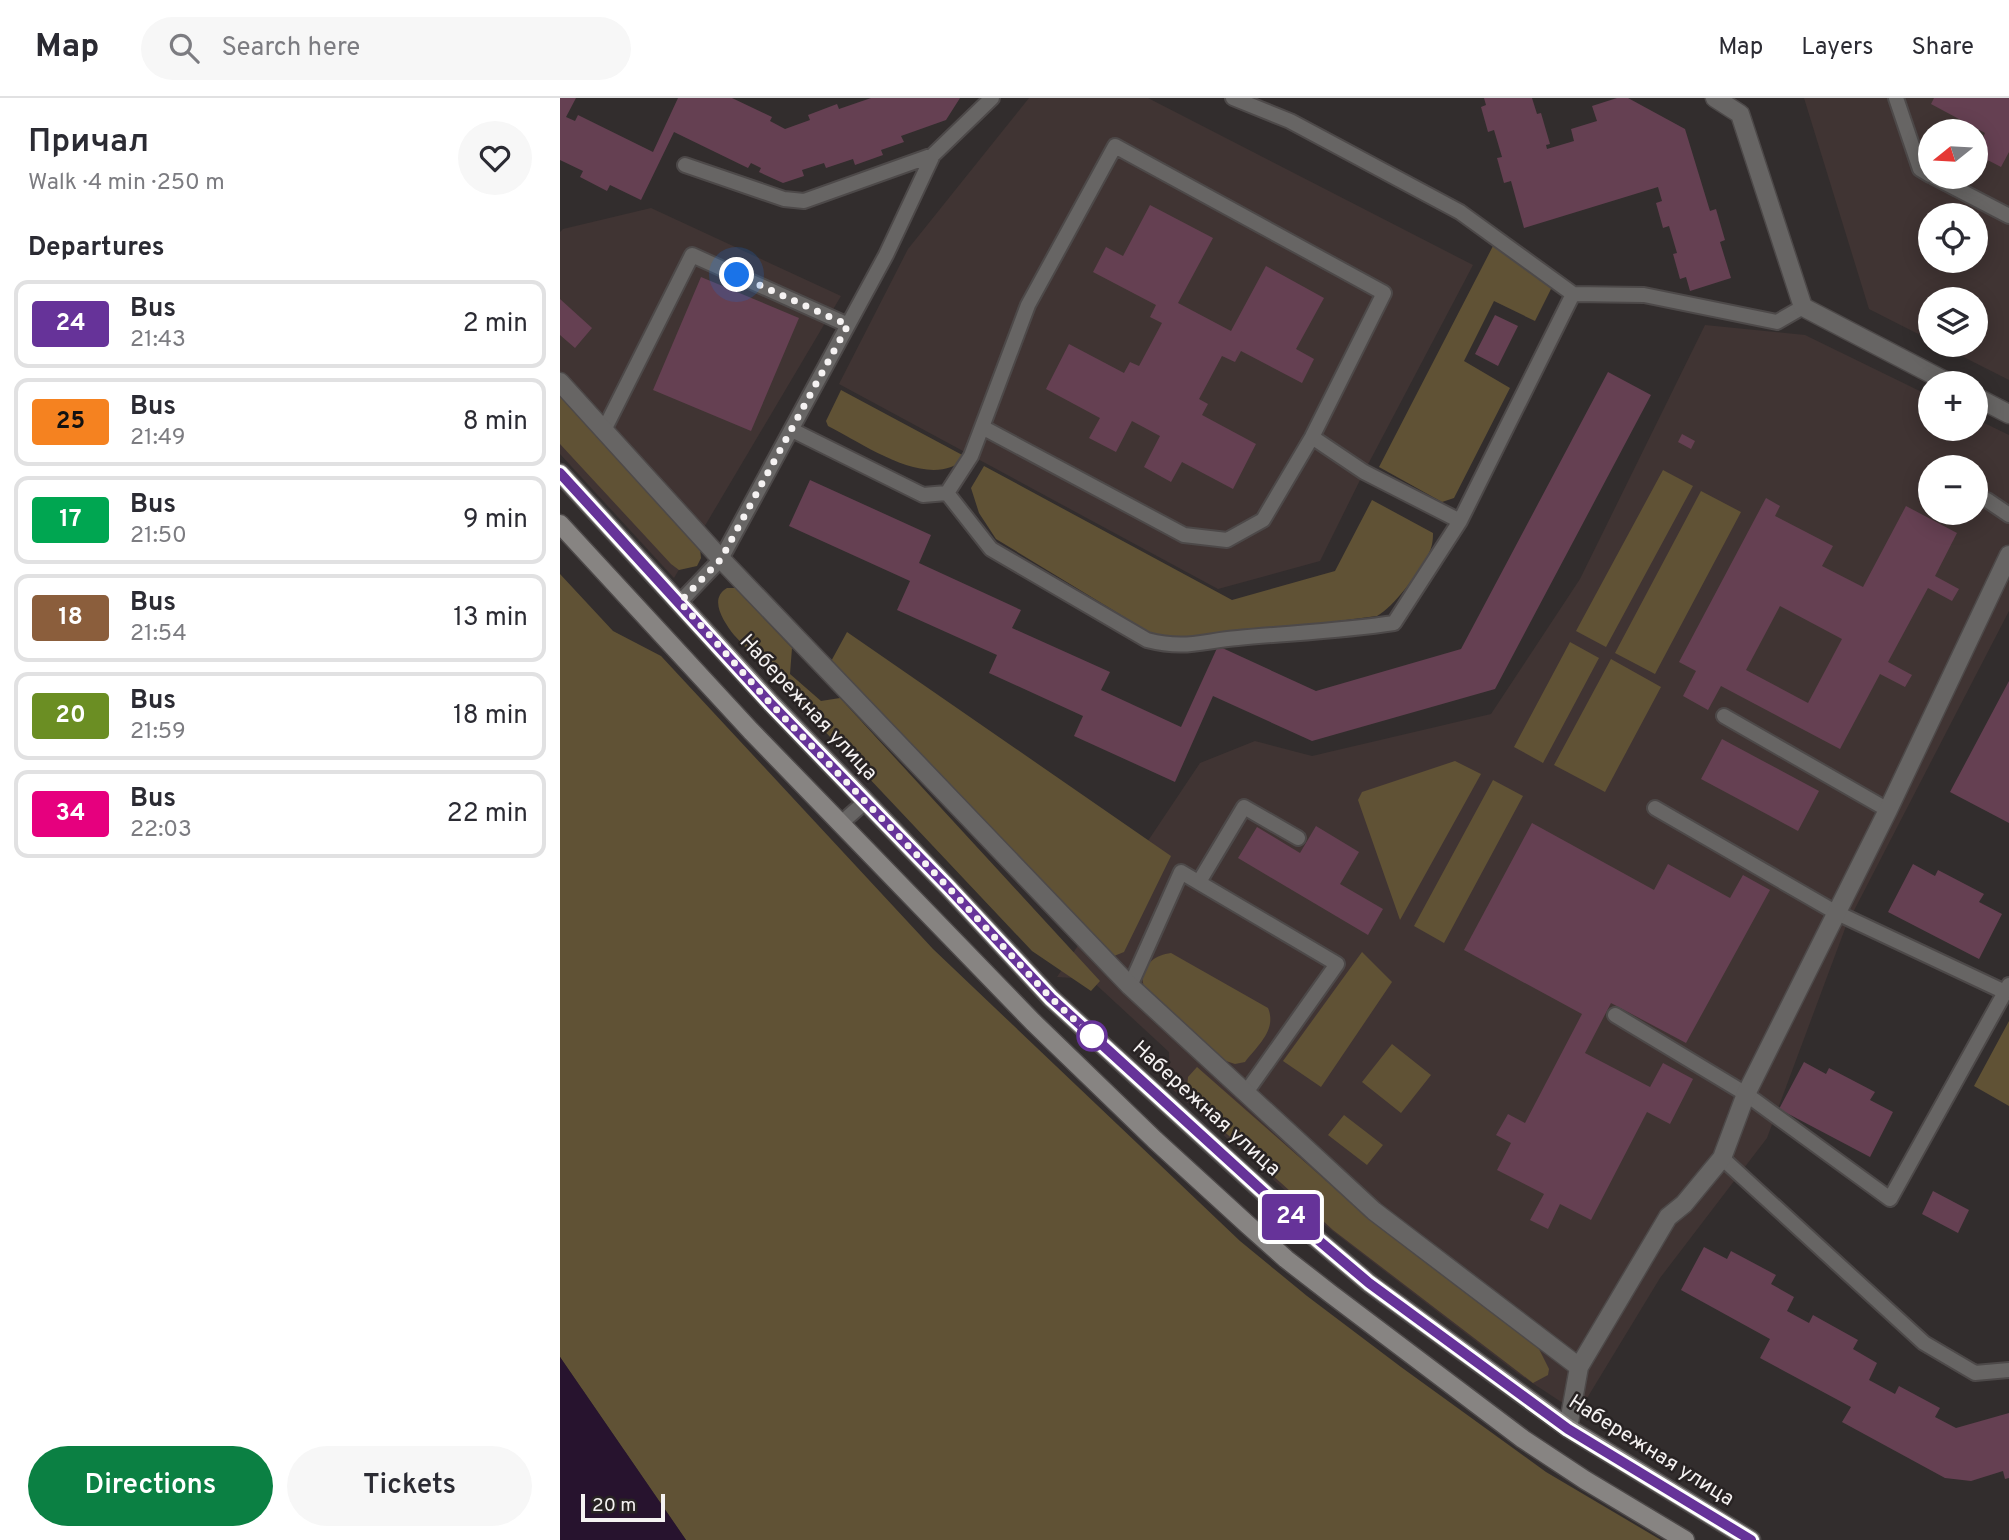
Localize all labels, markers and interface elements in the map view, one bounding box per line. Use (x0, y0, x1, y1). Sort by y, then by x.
search box (141, 17, 631, 80)
text: Map (35, 27, 99, 69)
icon: search (165, 29, 203, 67)
text: Search here (221, 32, 360, 65)
text: Map (1718, 33, 1763, 63)
text: Layers (1801, 33, 1873, 63)
text: Share (1911, 33, 1974, 63)
north arrow (1918, 119, 1988, 189)
map controls (1918, 119, 1988, 525)
button: heart (458, 121, 532, 195)
text: Причал (28, 122, 149, 164)
text: Walk · 4 min · 250 m (28, 169, 225, 198)
button: locate (1918, 203, 1988, 273)
text: Departures (28, 232, 165, 265)
your location (719, 257, 754, 292)
button: layers (1918, 287, 1988, 357)
text: Bus (130, 293, 176, 326)
text: 2 min (463, 308, 528, 341)
text: 24 (55, 309, 86, 339)
text: 21:43 (130, 326, 186, 355)
button: + (1918, 371, 1988, 441)
text: Bus (130, 391, 176, 424)
text: 8 min (463, 406, 528, 439)
text: 25 (56, 407, 85, 437)
text: 21:49 (130, 424, 186, 453)
button: − (1918, 455, 1988, 525)
text: Bus (130, 489, 176, 522)
text: 9 min (463, 504, 528, 537)
text: 17 (59, 505, 82, 535)
text: 21:50 (130, 522, 187, 551)
text: Bus (130, 587, 176, 620)
text: 13 min (453, 602, 528, 635)
text: 18 (58, 603, 83, 633)
text: 21:54 (130, 620, 187, 649)
street label: Набережная улица (733, 629, 883, 787)
text: Bus (130, 685, 176, 718)
text: 18 min (453, 700, 528, 733)
text: 20 (55, 701, 86, 731)
text: 21:59 (130, 718, 186, 747)
text: Bus (130, 783, 176, 816)
text: 22 min (447, 798, 528, 831)
text: 34 (56, 799, 85, 829)
text: 22:03 (130, 816, 192, 845)
unlabelled marker (1077, 1021, 1107, 1051)
street label: Набережная улица (1126, 1035, 1286, 1183)
line badge: 24 (1260, 1194, 1322, 1240)
text: 24 (1276, 1202, 1306, 1232)
street label: Набережная улица (1563, 1389, 1739, 1513)
button: Directions (28, 1446, 273, 1526)
button: Tickets (287, 1446, 532, 1526)
scale bar (581, 1491, 665, 1523)
text: 20 m (592, 1494, 636, 1518)

